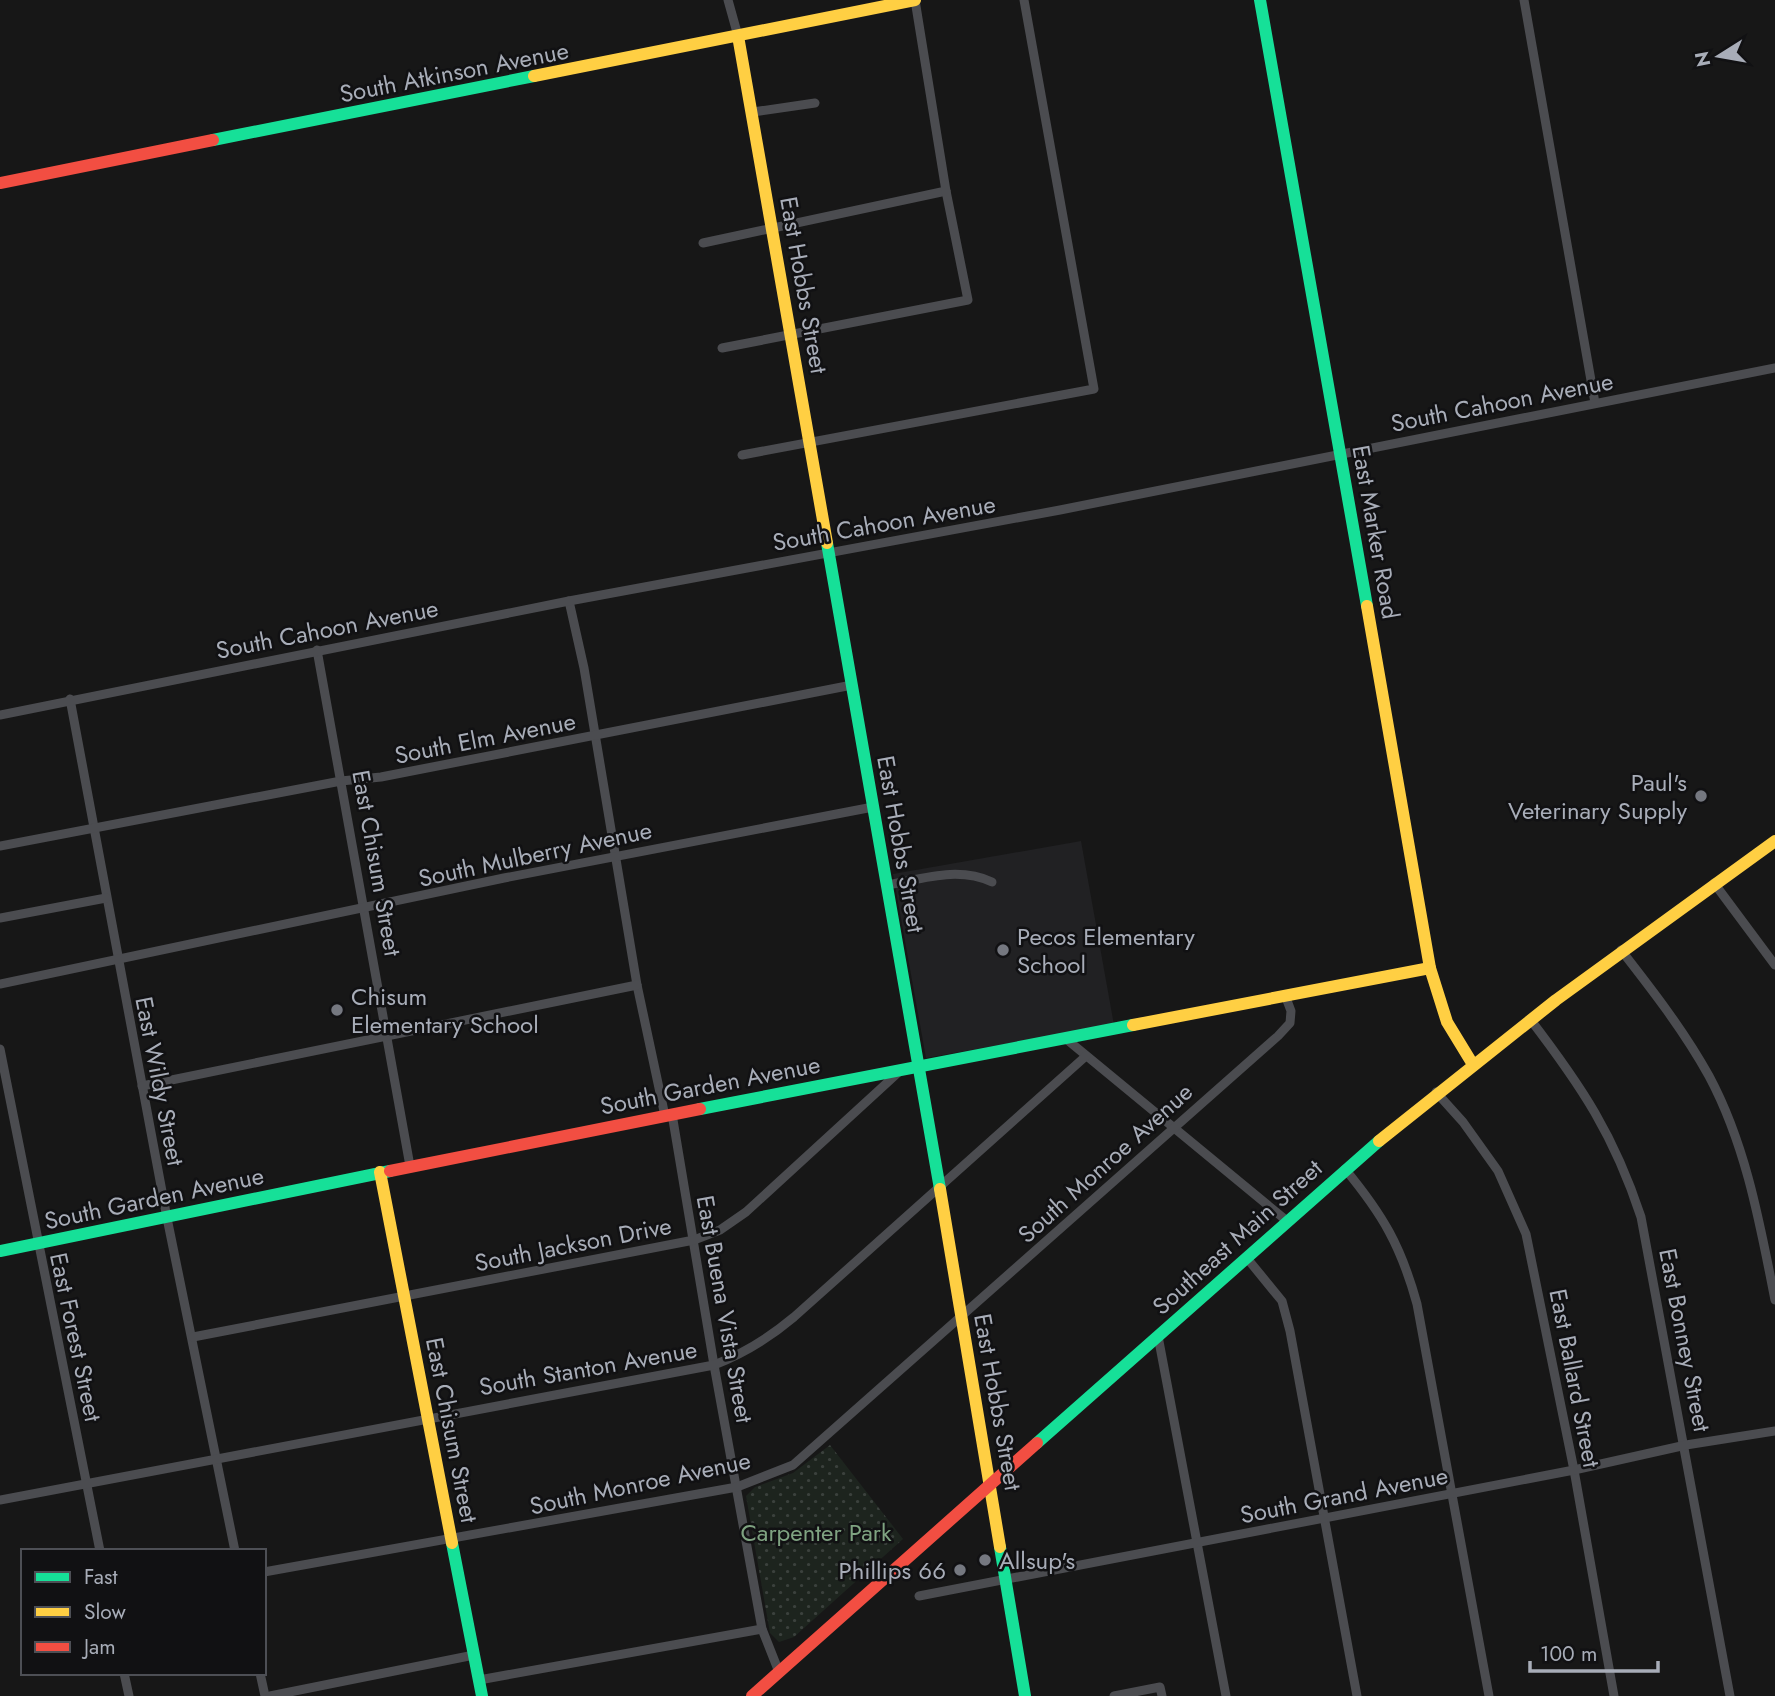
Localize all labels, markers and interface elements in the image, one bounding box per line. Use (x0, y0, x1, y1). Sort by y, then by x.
north arrow (1684, 21, 1754, 91)
street label: South Atkinson Avenue (336, 33, 572, 111)
text: N (1688, 49, 1717, 69)
street label: East Hobbs Street (771, 194, 837, 376)
street label: South Cahoon Avenue (1388, 363, 1616, 441)
street label: East Marker Road (1343, 442, 1409, 622)
street label: South Cahoon Avenue (770, 486, 998, 560)
street label: South Cahoon Avenue (213, 590, 441, 668)
street label: South Elm Avenue (391, 703, 579, 773)
street label: East Hobbs Street (868, 753, 934, 935)
place label: Paul's Veterinary Supply (1508, 765, 1687, 828)
street label: East Chisum Street (343, 767, 411, 959)
marker: Paul's Veterinary Supply (1693, 788, 1709, 804)
street label: South Mulberry Avenue (415, 812, 655, 896)
place label: Pecos Elementary School (1017, 919, 1195, 982)
marker: Pecos Elementary School (995, 942, 1011, 958)
place label: Chisum Elementary School (351, 979, 539, 1042)
street label: East Wildy Street (126, 993, 194, 1169)
marker: Chisum Elementary School (329, 1002, 345, 1018)
street label: South Garden Avenue (597, 1047, 823, 1123)
street label: South Monroe Avenue (1010, 1075, 1200, 1251)
street label: Southeast Main Street (1144, 1151, 1330, 1323)
street label: South Garden Avenue (41, 1158, 267, 1238)
street label: East Buena Vista Street (688, 1192, 762, 1426)
street label: South Jackson Drive (472, 1208, 674, 1280)
street label: East Bonney Street (1650, 1245, 1720, 1435)
street label: East Forest Street (41, 1249, 111, 1425)
street label: East Ballard Street (1541, 1286, 1610, 1471)
street label: East Hobbs Street (965, 1311, 1031, 1493)
street label: South Stanton Avenue (476, 1332, 700, 1404)
street label: East Chisum Street (417, 1334, 487, 1526)
street label: South Monroe Avenue (526, 1443, 754, 1523)
street label: South Grand Avenue (1237, 1458, 1451, 1532)
park label: Carpenter Park (740, 1515, 892, 1550)
place label: Allsup's (999, 1543, 1075, 1578)
legend (21, 1549, 266, 1675)
marker: Allsup's (977, 1552, 993, 1568)
place label: Phillips 66 (839, 1553, 946, 1588)
text: Fast (84, 1562, 117, 1592)
marker: Phillips 66 (952, 1562, 968, 1578)
text: Slow (84, 1597, 126, 1627)
scale bar (1530, 1630, 1658, 1674)
text: Jam (81, 1632, 116, 1662)
text: 100 m (1540, 1639, 1597, 1669)

